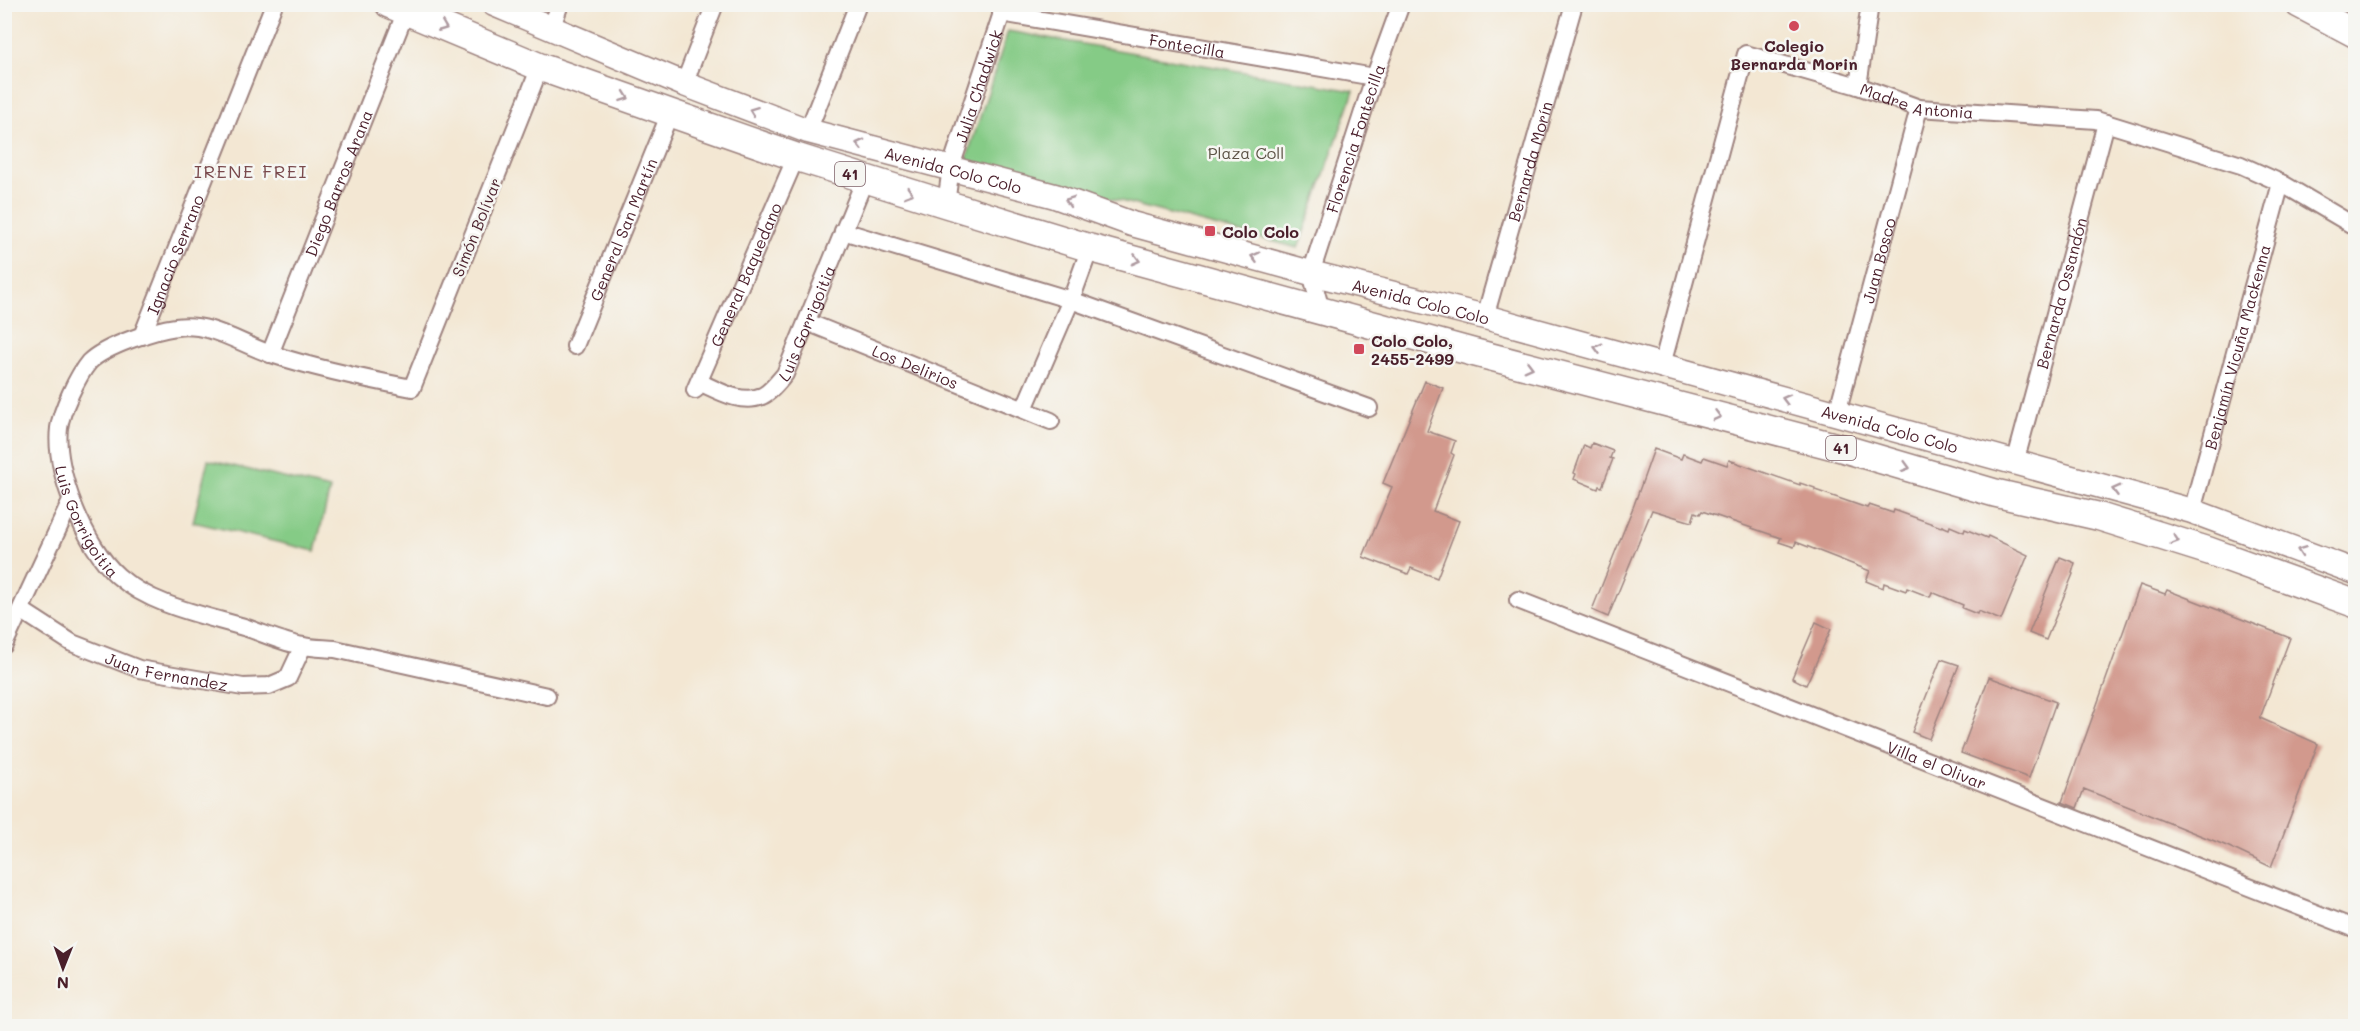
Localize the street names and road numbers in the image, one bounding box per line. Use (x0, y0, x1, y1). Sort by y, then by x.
street label: Julia Chadwick (950, 27, 1006, 145)
street label: Fontecilla (1148, 28, 1227, 62)
street label: Florencia Fontecilla (1321, 61, 1389, 215)
street label: Madre Antonia (1858, 77, 1974, 122)
street label: Bernarda Morín (1502, 99, 1556, 224)
street label: Diego Barros Arana (299, 107, 376, 259)
street label: Avenida Colo Colo (882, 141, 1024, 197)
street label: General San Martín (584, 155, 661, 304)
road number: 41 (835, 162, 865, 186)
street label: Simón Bolívar (447, 174, 505, 280)
street label: Ignacio Serrano (141, 191, 208, 317)
street label: General Baquedano (705, 199, 786, 350)
street label: Juan Bosco (1857, 215, 1900, 305)
street label: Bernarda Ossandón (2030, 215, 2091, 371)
street label: Benjamín Vicuña Mackenna (2199, 242, 2274, 452)
street label: Luis Gorrigoitia (773, 262, 839, 385)
street label: Avenida Colo Colo (1350, 273, 1492, 328)
street label: Los Delirios (869, 339, 961, 393)
street label: Avenida Colo Colo (1819, 399, 1961, 457)
road number: 41 (1826, 436, 1856, 460)
street label: Luis Gorrigoitia (51, 463, 124, 582)
street label: Juan Fernandez (102, 646, 230, 695)
street label: Villa el Olivar (1884, 735, 1990, 794)

